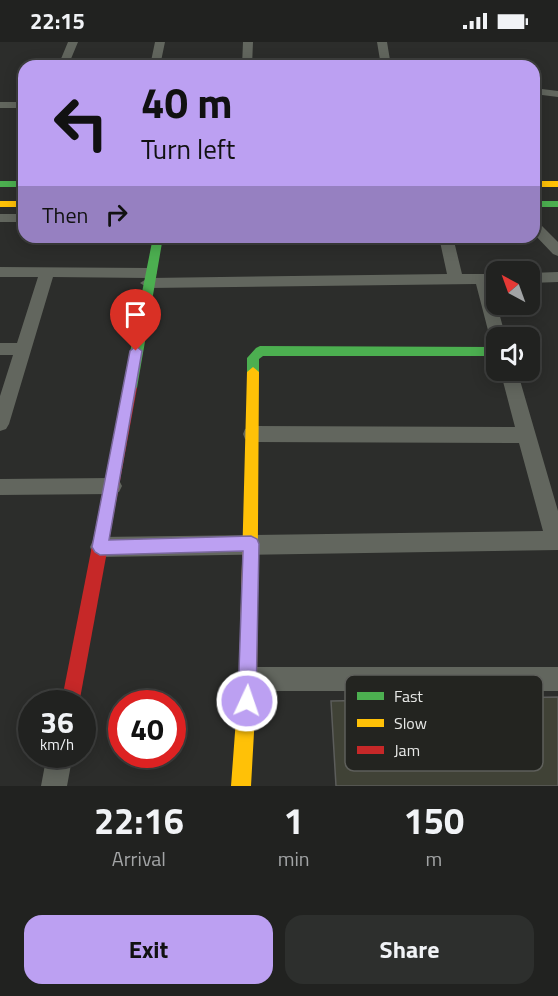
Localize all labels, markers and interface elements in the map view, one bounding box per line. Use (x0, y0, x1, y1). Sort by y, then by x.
text: 22:15 (30, 4, 85, 38)
text: 40 m (141, 70, 233, 134)
icon: left (42, 84, 120, 162)
text: Turn left (141, 128, 235, 169)
text: Then (42, 198, 88, 232)
icon: right (100, 198, 133, 231)
north arrow (486, 261, 540, 315)
map controls (486, 261, 540, 381)
pin (110, 289, 161, 351)
icon: arrive (119, 298, 152, 331)
button: sound (486, 327, 540, 381)
position arrow (215, 669, 279, 733)
legend (345, 675, 543, 771)
text: Fast (394, 684, 423, 708)
speed limit sign: 40 (108, 690, 186, 768)
text: 36 (40, 699, 74, 745)
text: Slow (394, 711, 427, 735)
text: km/h (40, 733, 74, 756)
text: Jam (394, 738, 420, 762)
text: 22:16 (94, 793, 184, 848)
text: 1 (284, 793, 304, 848)
text: 150 (404, 793, 464, 848)
text: Arrival (112, 843, 166, 874)
text: min (278, 843, 310, 874)
text: m (425, 843, 442, 874)
button: Exit (24, 915, 273, 984)
button: Share (285, 915, 534, 984)

